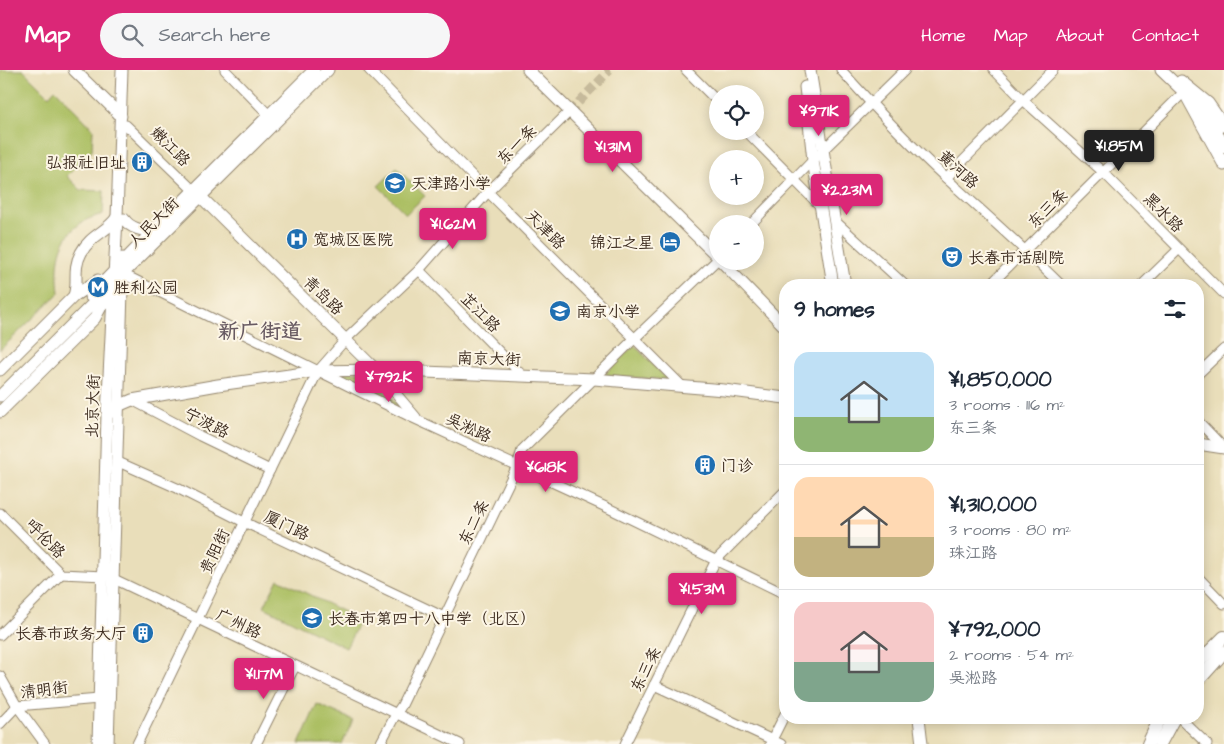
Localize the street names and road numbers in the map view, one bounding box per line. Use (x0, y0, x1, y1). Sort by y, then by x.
street label: 东一条 (492, 120, 541, 169)
street label: 嫩江路 (146, 122, 195, 171)
street label: 黄河路 (933, 145, 983, 194)
street label: 东三条 (1023, 184, 1073, 233)
street label: 黑水路 (1139, 188, 1188, 237)
street label: 人民大街 (123, 192, 184, 253)
street label: 天津路 (521, 205, 570, 254)
street label: 青岛路 (298, 271, 348, 320)
street label: 芷江路 (456, 288, 505, 337)
street label: 南京大街 (457, 347, 521, 371)
street label: 北京大街 (81, 374, 105, 438)
street label: 宁波路 (180, 402, 233, 444)
street label: 吴淞路 (442, 408, 495, 448)
street label: 东二条 (453, 496, 494, 549)
street label: 厦门路 (260, 506, 313, 546)
street label: 呼伦路 (21, 514, 70, 563)
street label: 贵阳街 (195, 525, 235, 578)
street label: 广州路 (212, 604, 265, 644)
street label: 东三条 (625, 643, 666, 696)
street label: 清明街 (19, 676, 69, 704)

